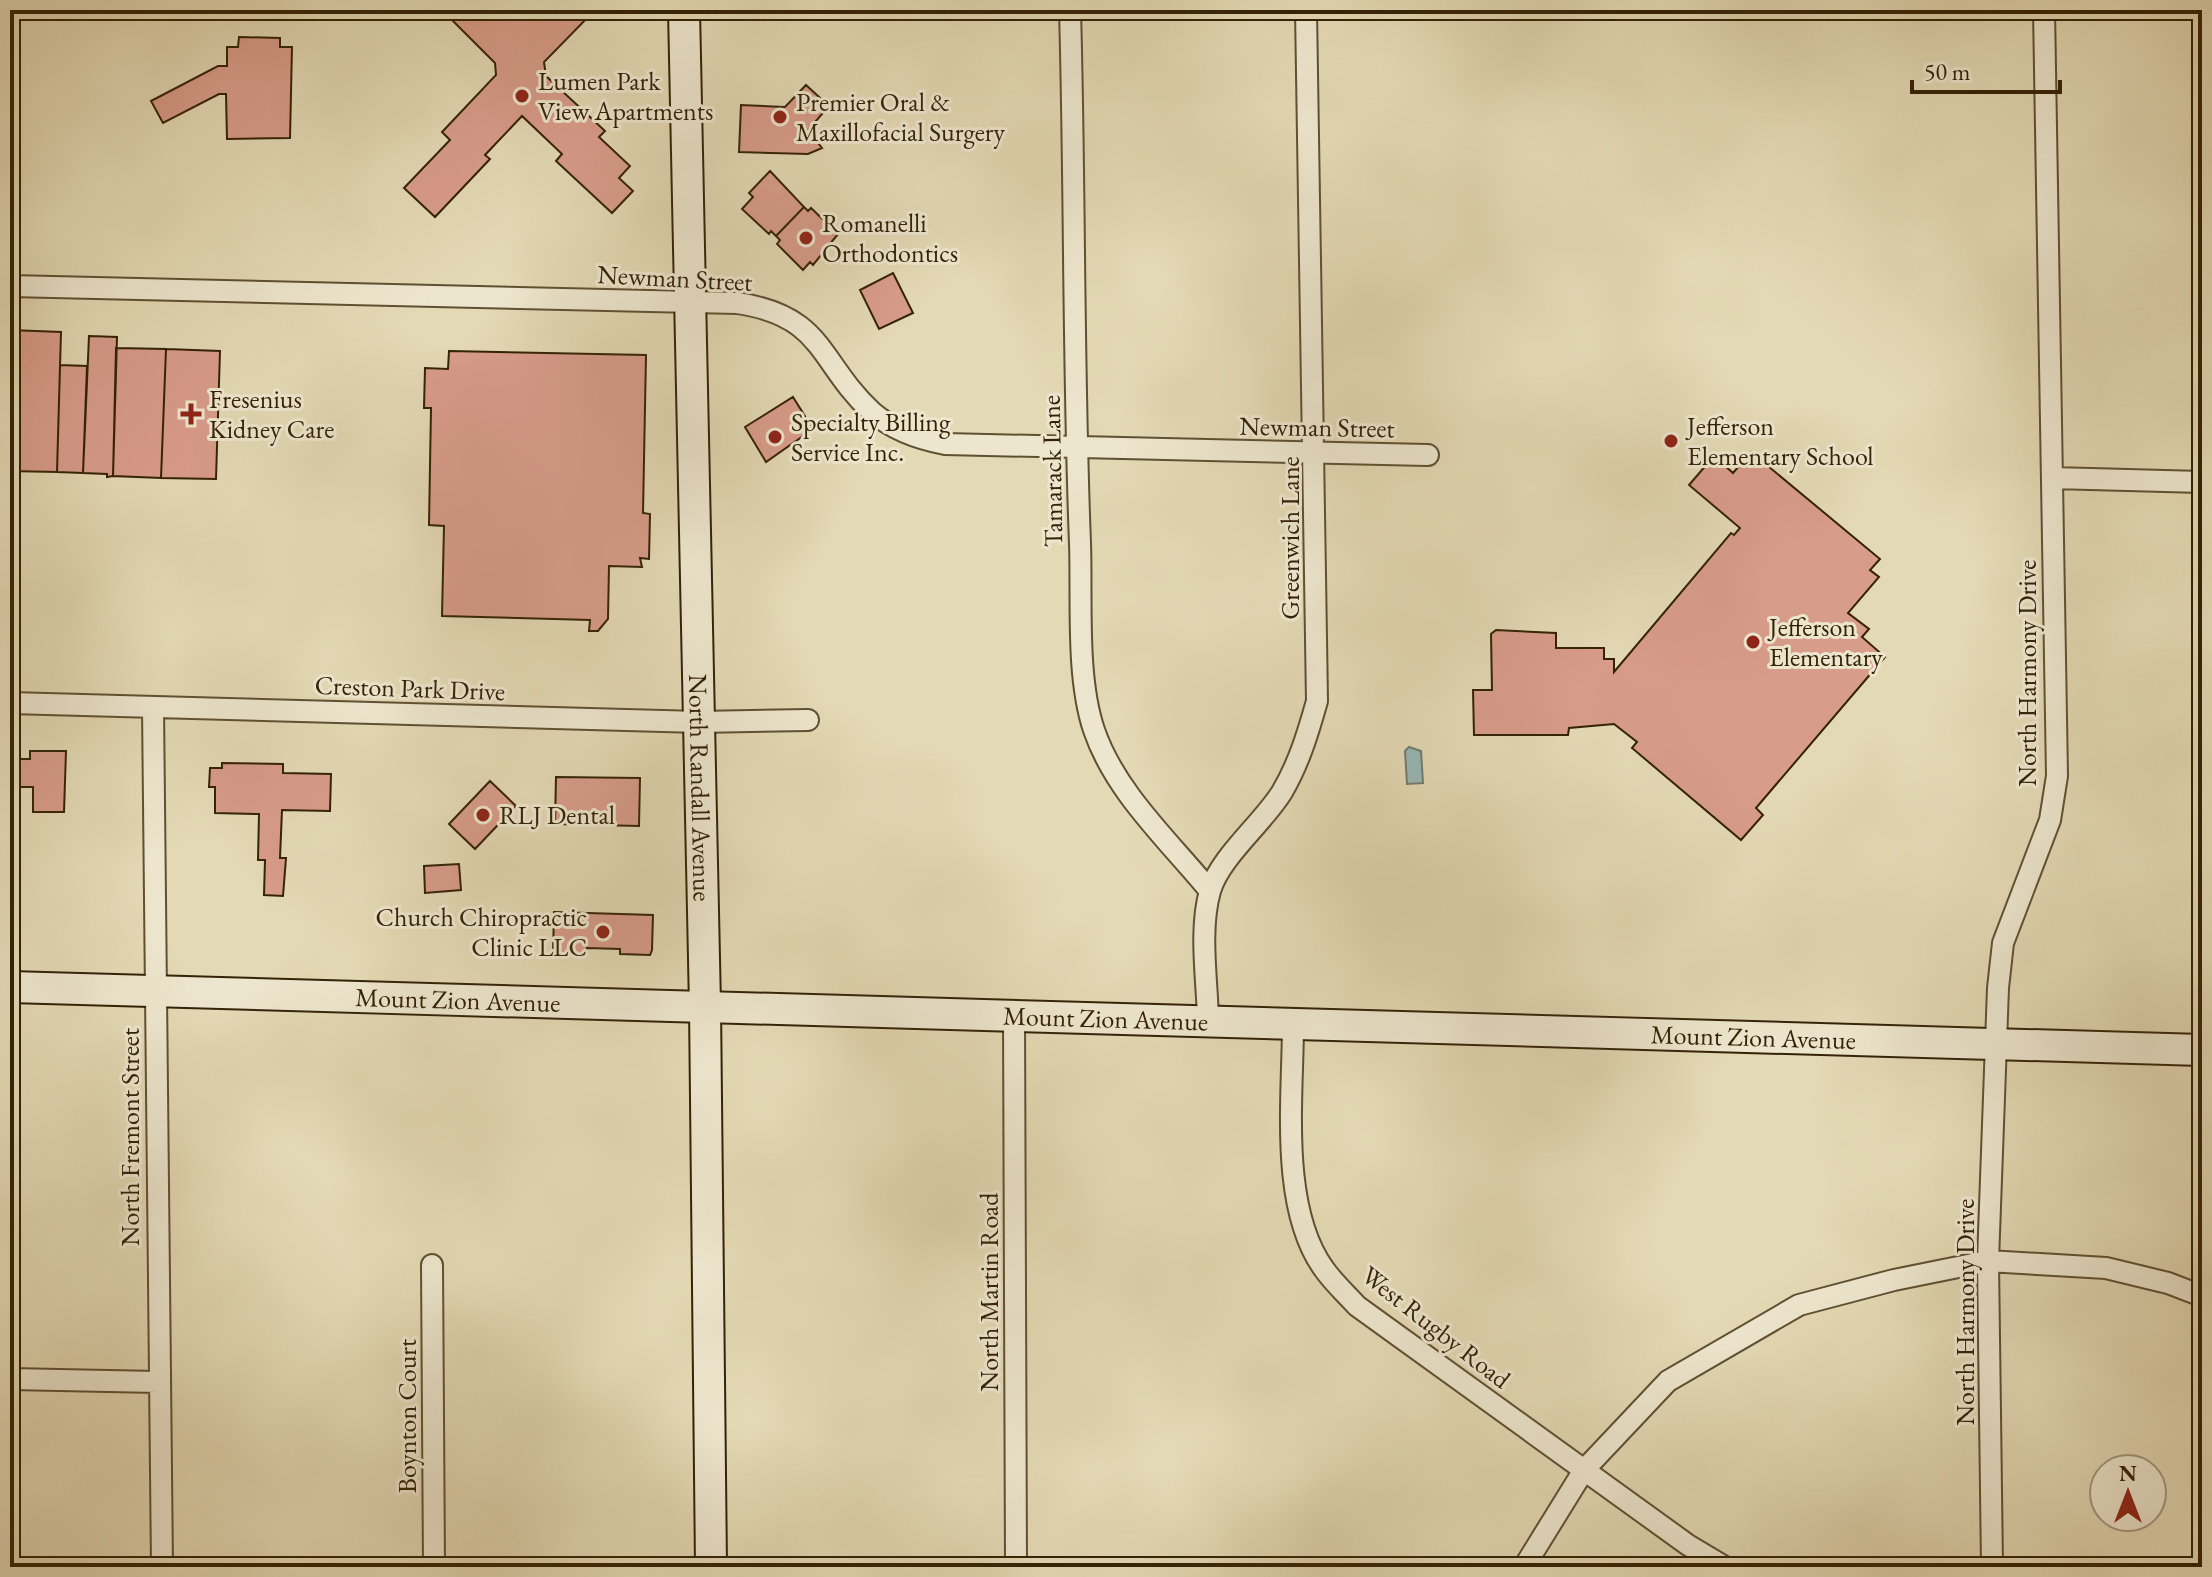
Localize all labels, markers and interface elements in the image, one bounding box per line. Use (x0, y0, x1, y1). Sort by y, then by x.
scale bar (1912, 44, 2060, 94)
text: 50 m (1924, 56, 1971, 87)
place label: Lumen Park View Apartments (538, 64, 713, 128)
place label: Premier Oral & Maxillofacial Surgery (796, 85, 1006, 149)
marker: Lumen Park View Apartments (513, 87, 531, 105)
marker: Premier Oral & Maxillofacial Surgery (771, 108, 789, 126)
place label: Romanelli Orthodontics (822, 206, 958, 270)
marker: Romanelli Orthodontics (797, 229, 815, 247)
street label: Newman Street (597, 257, 753, 299)
place label: Fresenius Kidney Care (209, 382, 334, 446)
street label: Tamarack Lane (1034, 395, 1070, 547)
marker: Fresenius Kidney Care (180, 403, 202, 425)
place label: Specialty Billing Service Inc. (791, 405, 951, 469)
street label: Newman Street (1239, 409, 1395, 445)
place label: Jefferson Elementary School (1685, 409, 1874, 473)
marker: Specialty Billing Service Inc. (766, 428, 784, 446)
marker: Jefferson Elementary School (1662, 432, 1680, 450)
street label: Greenwich Lane (1273, 456, 1307, 620)
street label: North Harmony Drive (2010, 560, 2044, 786)
place label: Jefferson Elementary (1767, 610, 1883, 674)
marker: Jefferson Elementary (1744, 633, 1762, 651)
street label: Creston Park Drive (314, 668, 506, 708)
street label: North Randall Avenue (681, 674, 720, 902)
place label: RLJ Dental (499, 798, 615, 832)
marker: RLJ Dental (474, 806, 492, 824)
place label: Church Chiropractic Clinic LLC (376, 900, 587, 964)
marker: Church Chiropractic Clinic LLC (594, 923, 612, 941)
street label: Mount Zion Avenue (355, 980, 561, 1020)
street label: Mount Zion Avenue (1003, 999, 1209, 1038)
street label: Mount Zion Avenue (1650, 1017, 1856, 1057)
street label: North Fremont Street (113, 1028, 147, 1246)
street label: North Martin Road (972, 1192, 1006, 1391)
street label: North Harmony Drive (1948, 1199, 1982, 1425)
street label: West Rugby Road (1354, 1258, 1518, 1396)
street label: Boynton Court (390, 1339, 424, 1493)
north arrow (2088, 1453, 2168, 1533)
text: N (2119, 1459, 2137, 1488)

